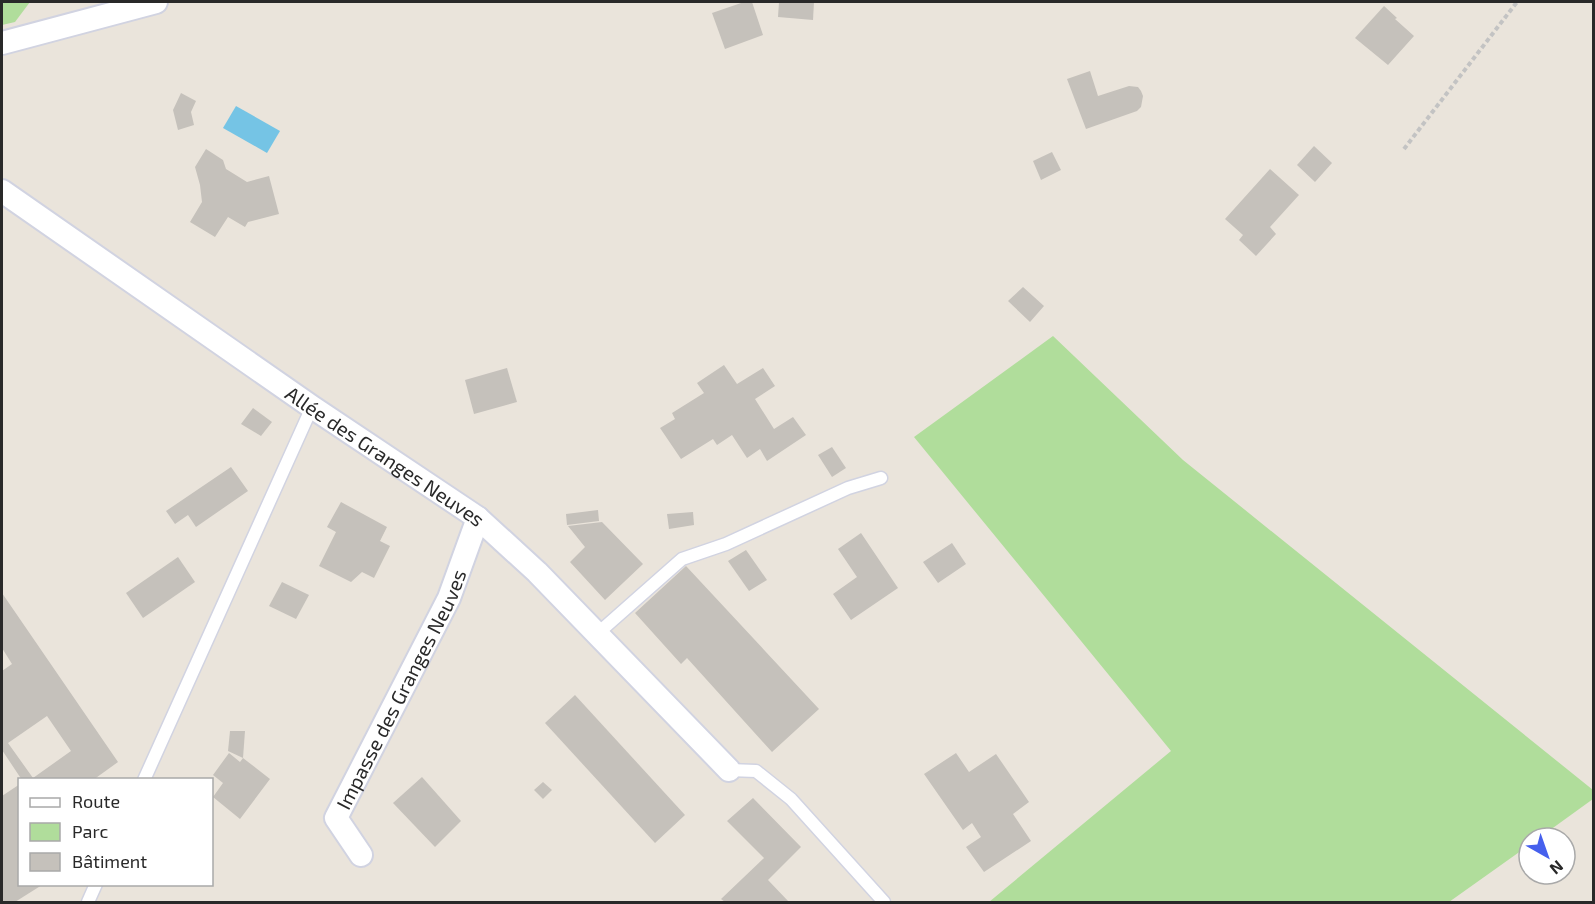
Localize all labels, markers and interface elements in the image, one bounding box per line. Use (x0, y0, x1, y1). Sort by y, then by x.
street label: Allée des Granges Neuves (281, 381, 490, 531)
street label: Impasse des Granges Neuves (331, 566, 470, 813)
legend (18, 778, 213, 886)
text: Route (72, 790, 120, 812)
text: Parc (72, 820, 108, 842)
north arrow (1517, 826, 1577, 886)
text: Bâtiment (72, 850, 147, 872)
text: N (1546, 857, 1567, 879)

